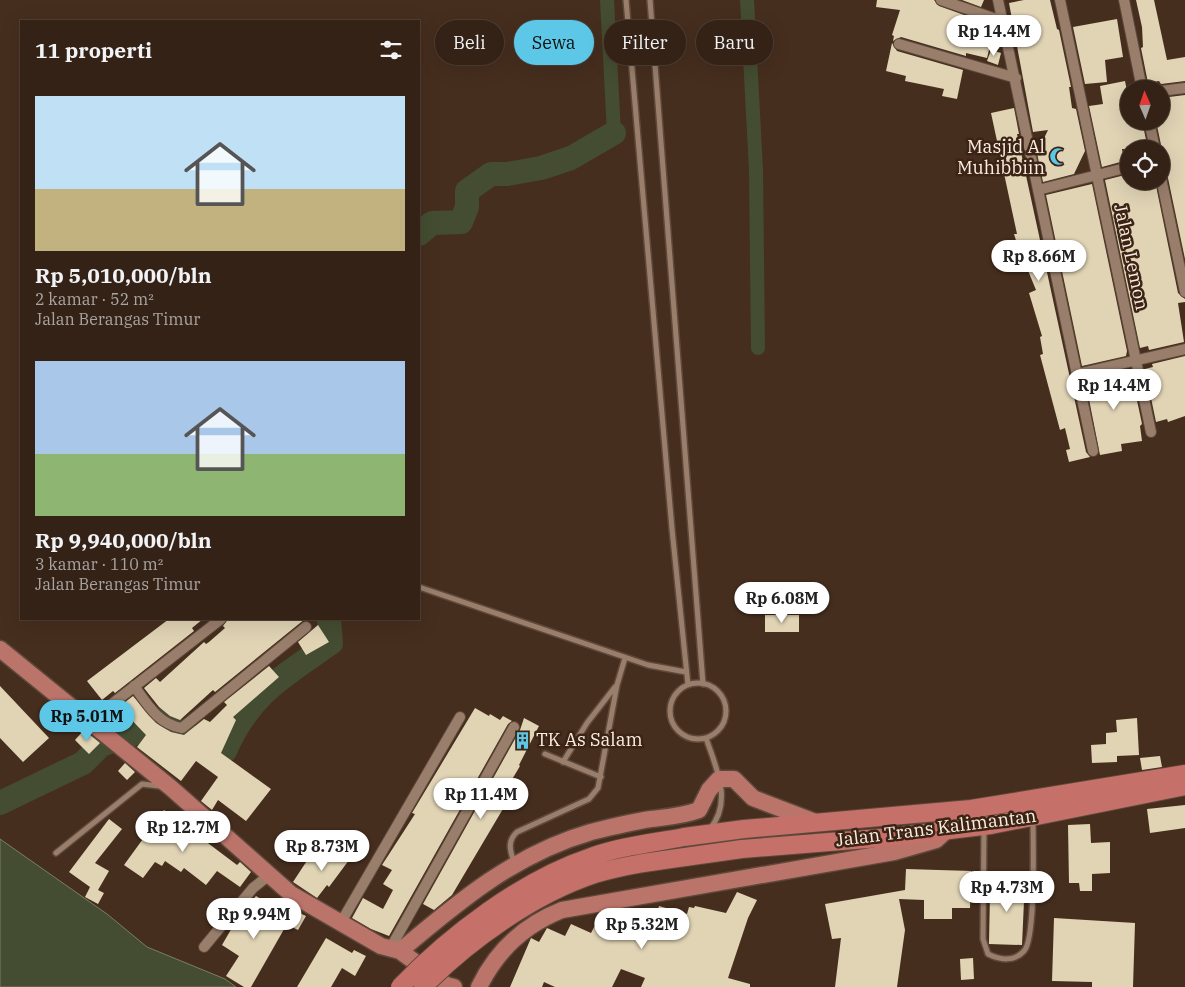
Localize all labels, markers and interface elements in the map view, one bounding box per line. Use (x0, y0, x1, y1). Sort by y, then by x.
pin: Rp 14.4M (942, 15, 1046, 57)
chip: Beli (435, 20, 504, 65)
chip: Sewa (514, 20, 594, 65)
chip: Filter (604, 20, 686, 65)
chip: Baru (696, 20, 773, 65)
text: Rp 14.4M (957, 21, 1031, 41)
text: 11 properti (35, 36, 152, 64)
icon: filters (377, 36, 405, 64)
north arrow (1120, 80, 1170, 130)
map controls (1120, 80, 1170, 190)
icon: home (175, 129, 265, 219)
place label: Masjid Al Muhibbiin (957, 135, 1045, 179)
button: locate (1120, 140, 1170, 190)
mosque icon: Masjid Al Muhibbiin (1049, 147, 1069, 167)
street label: Jalan Lemon (1109, 202, 1154, 312)
pin: Rp 8.66M (987, 240, 1091, 282)
text: Rp 8.66M (1002, 246, 1076, 266)
text: Rp 5,010,000/bln (35, 261, 212, 289)
text: 2 kamar · 52 m² (35, 289, 154, 309)
text: Jalan Berangas Timur (35, 309, 200, 329)
pin: Rp 14.4M (1062, 368, 1166, 411)
text: Rp 14.4M (1077, 375, 1151, 395)
icon: home (175, 394, 265, 484)
text: Rp 9,940,000/bln (35, 526, 212, 554)
text: 3 kamar · 110 m² (35, 554, 163, 574)
text: Jalan Berangas Timur (35, 574, 200, 594)
pin: Rp 6.08M (730, 582, 834, 624)
text: Rp 6.08M (745, 588, 819, 608)
pin: Rp 5.01M (35, 700, 139, 742)
text: Rp 5.01M (50, 706, 124, 726)
place label: TK As Salam (536, 728, 643, 751)
building icon: TK As Salam (512, 730, 532, 750)
pin: Rp 11.4M (429, 778, 533, 820)
text: Rp 11.4M (444, 784, 518, 804)
street label: Jalan Trans Kalimantan (834, 804, 1038, 851)
pin: Rp 12.7M (131, 810, 235, 853)
text: Rp 12.7M (146, 817, 220, 837)
pin: Rp 8.73M (270, 830, 374, 872)
text: Rp 8.73M (285, 836, 359, 856)
pin: Rp 4.73M (955, 870, 1059, 913)
text: Rp 4.73M (970, 877, 1044, 897)
pin: Rp 9.94M (202, 898, 306, 940)
text: Rp 9.94M (217, 904, 291, 924)
pin: Rp 5.32M (590, 908, 694, 950)
text: Rp 5.32M (605, 914, 679, 934)

